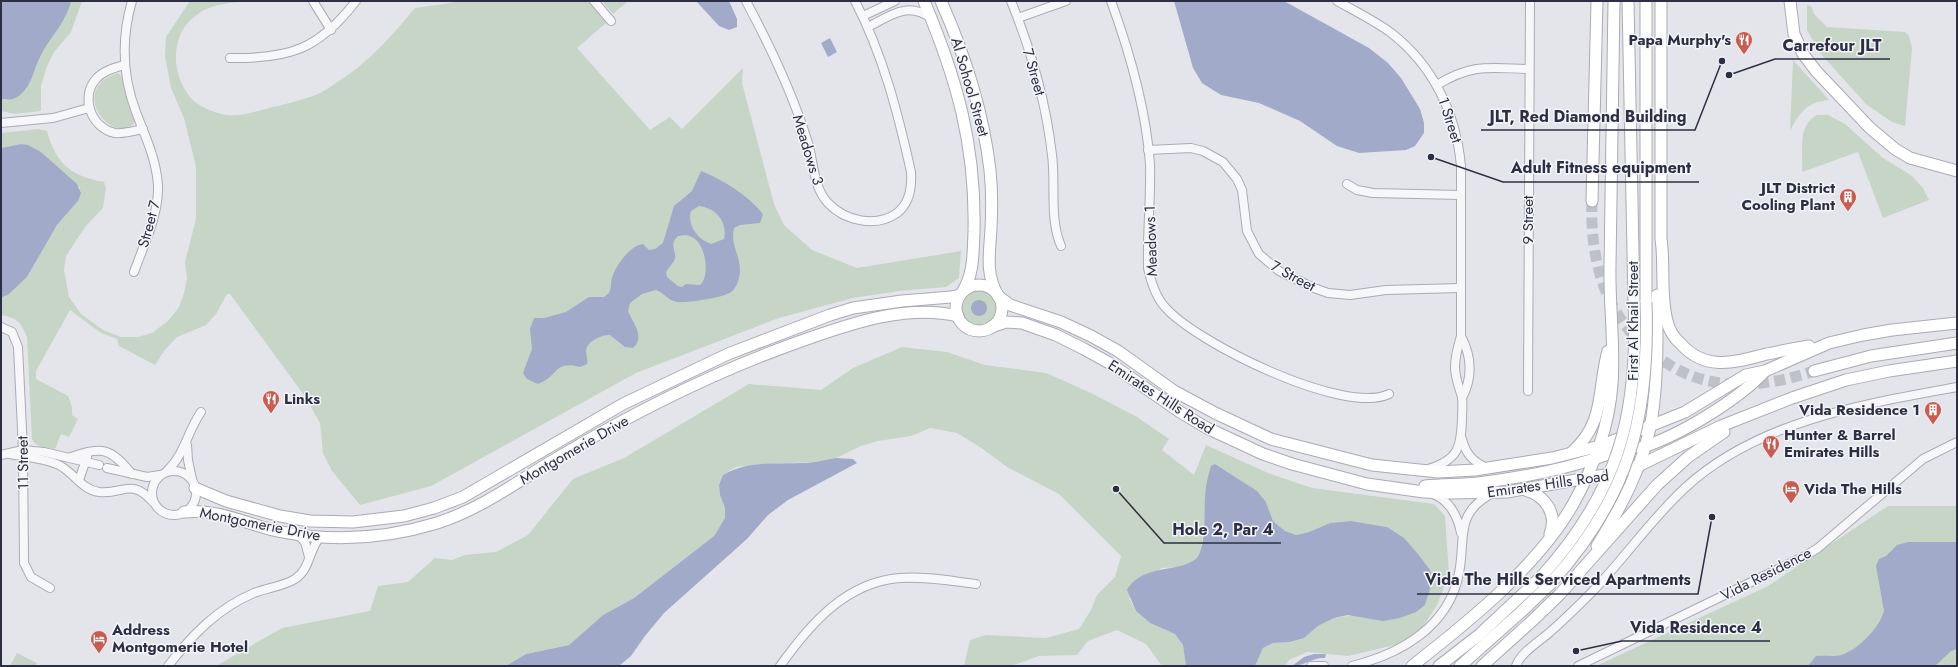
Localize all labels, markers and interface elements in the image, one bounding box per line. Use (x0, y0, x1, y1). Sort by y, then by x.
place label: Papa Murphy's (1629, 29, 1731, 51)
restaurant icon: Papa Murphy's (1734, 30, 1754, 55)
callout: Carrefour JLT (1775, 31, 1890, 59)
text: Carrefour JLT (1782, 34, 1882, 57)
street label: Al Sohool Street (945, 35, 995, 140)
street label: 7 Street (1017, 46, 1051, 99)
street label: 1 Street (1432, 94, 1468, 146)
callout: JLT, Red Diamond Building (1481, 102, 1695, 130)
text: JLT, Red Diamond Building (1486, 105, 1687, 128)
street label: Meadows 3 (787, 112, 829, 188)
callout: Adult Fitness equipment (1503, 154, 1699, 182)
text: Adult Fitness equipment (1510, 156, 1692, 179)
place label: JLT District Cooling Plant (1741, 177, 1835, 216)
building icon: JLT District Cooling Plant (1838, 187, 1858, 212)
street label: 9 Street (1517, 195, 1539, 244)
street label: Street 7 (132, 198, 166, 250)
street label: Meadows 1 (1139, 205, 1163, 277)
street label: 7 Street (1267, 255, 1320, 297)
street label: First Al Khail Street (1622, 261, 1644, 381)
street label: Emirates Hills Road (1104, 354, 1218, 440)
place label: Links (284, 388, 320, 410)
restaurant icon: Links (261, 389, 281, 414)
place label: Vida Residence 1 (1798, 399, 1920, 421)
building icon: Vida Residence 1 (1923, 400, 1943, 425)
street label: Montgomerie Drive (515, 410, 633, 490)
place label: Hunter & Barrel Emirates Hills (1784, 424, 1896, 463)
restaurant icon: Hunter & Barrel Emirates Hills (1761, 434, 1781, 459)
street label: 11 Street (12, 436, 34, 490)
street label: Emirates Hills Road (1486, 465, 1610, 503)
place label: Vida The Hills (1803, 478, 1902, 500)
hotel icon: Vida The Hills (1781, 479, 1801, 504)
street label: Montgomerie Drive (198, 502, 323, 547)
callout: Hole 2, Par 4 (1164, 515, 1281, 543)
text: Hole 2, Par 4 (1172, 518, 1274, 541)
street label: Vida Residence (1717, 542, 1815, 606)
callout: Vida The Hills Serviced Apartments (1417, 566, 1698, 594)
text: Vida The Hills Serviced Apartments (1424, 568, 1691, 591)
callout: Vida Residence 4 (1622, 613, 1770, 641)
text: Vida Residence 4 (1629, 616, 1762, 639)
place label: Address Montgomerie Hotel (111, 619, 248, 658)
hotel icon: Address Montgomerie Hotel (89, 629, 109, 654)

